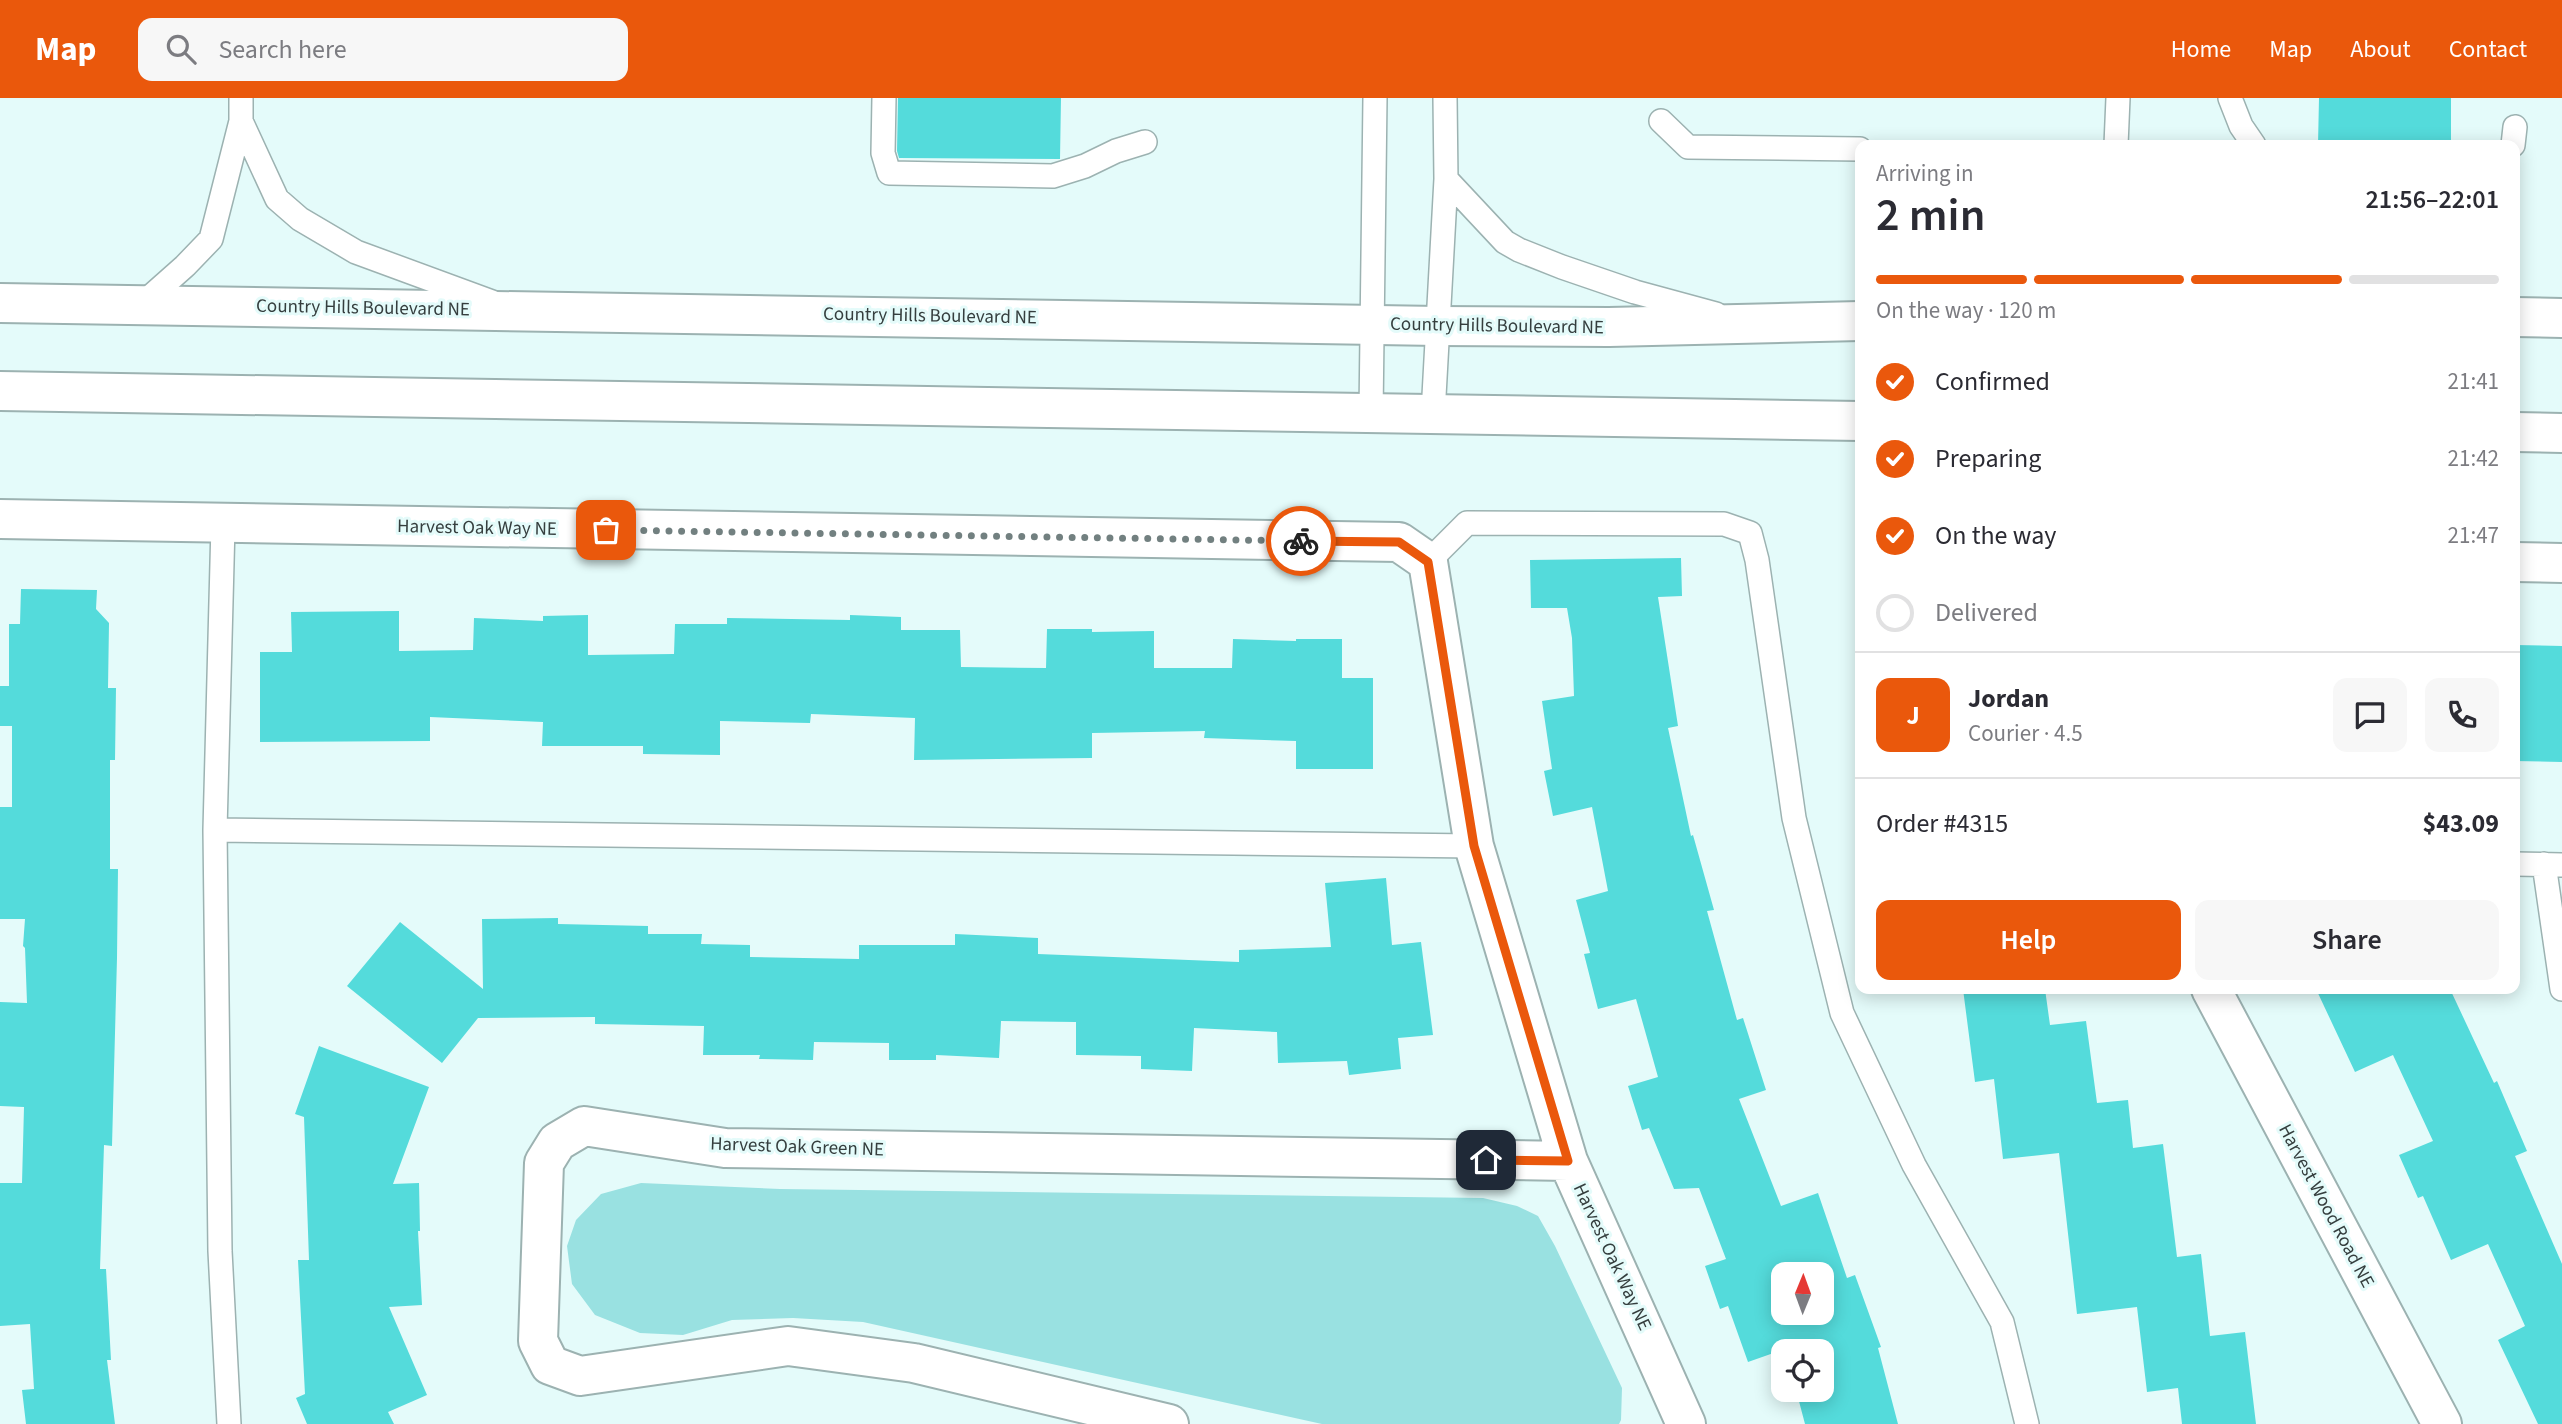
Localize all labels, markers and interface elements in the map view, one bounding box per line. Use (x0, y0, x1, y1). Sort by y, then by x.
search box (138, 18, 628, 81)
text: Map (35, 26, 96, 73)
icon: search (162, 30, 200, 68)
text: Search here (218, 31, 347, 68)
text: Home (2171, 32, 2231, 67)
text: Map (2269, 32, 2312, 67)
text: About (2350, 32, 2411, 67)
text: Contact (2449, 32, 2527, 67)
text: Arriving in (1876, 157, 1974, 190)
text: 21:56–22:01 (2366, 181, 2499, 218)
text: 2 min (1876, 183, 1985, 248)
street label: Country Hills Boulevard NE (256, 293, 470, 323)
text: On the way · 120 m (1876, 294, 2056, 327)
street label: Country Hills Boulevard NE (823, 301, 1037, 331)
street label: Country Hills Boulevard NE (1390, 311, 1604, 341)
icon: check (1876, 363, 1914, 401)
text: Confirmed (1935, 363, 2050, 400)
text: 21:41 (2448, 365, 2499, 398)
icon: check (1876, 440, 1914, 478)
text: Preparing (1935, 440, 2041, 477)
text: 21:42 (2448, 442, 2499, 475)
pin (576, 500, 636, 560)
courier (1266, 506, 1336, 576)
icon: bag (587, 511, 625, 549)
street label: Harvest Oak Way NE (397, 513, 557, 543)
icon: check (1876, 517, 1914, 555)
text: On the way (1935, 517, 2056, 554)
text: 21:47 (2448, 519, 2499, 552)
icon: bike (1282, 522, 1320, 560)
text: Delivered (1935, 594, 2038, 631)
button: chat (2333, 678, 2407, 752)
button: phone (2425, 678, 2499, 752)
text: Jordan (1968, 680, 2049, 717)
text: J (1906, 697, 1920, 734)
text: Courier · 4.5 (1968, 717, 2083, 750)
text: Order #4315 (1876, 805, 2008, 842)
text: $43.09 (2423, 805, 2499, 842)
button: Help (1876, 900, 2181, 980)
button: Share (2195, 900, 2499, 980)
street label: Harvest Wood Road NE (2271, 1119, 2381, 1293)
street label: Harvest Oak Green NE (710, 1130, 884, 1164)
pin (1456, 1130, 1516, 1190)
icon: home (1467, 1141, 1505, 1179)
street label: Harvest Oak Way NE (1566, 1179, 1658, 1335)
north arrow (1771, 1262, 1834, 1325)
map controls (1771, 1262, 1834, 1402)
button: locate (1771, 1339, 1834, 1402)

